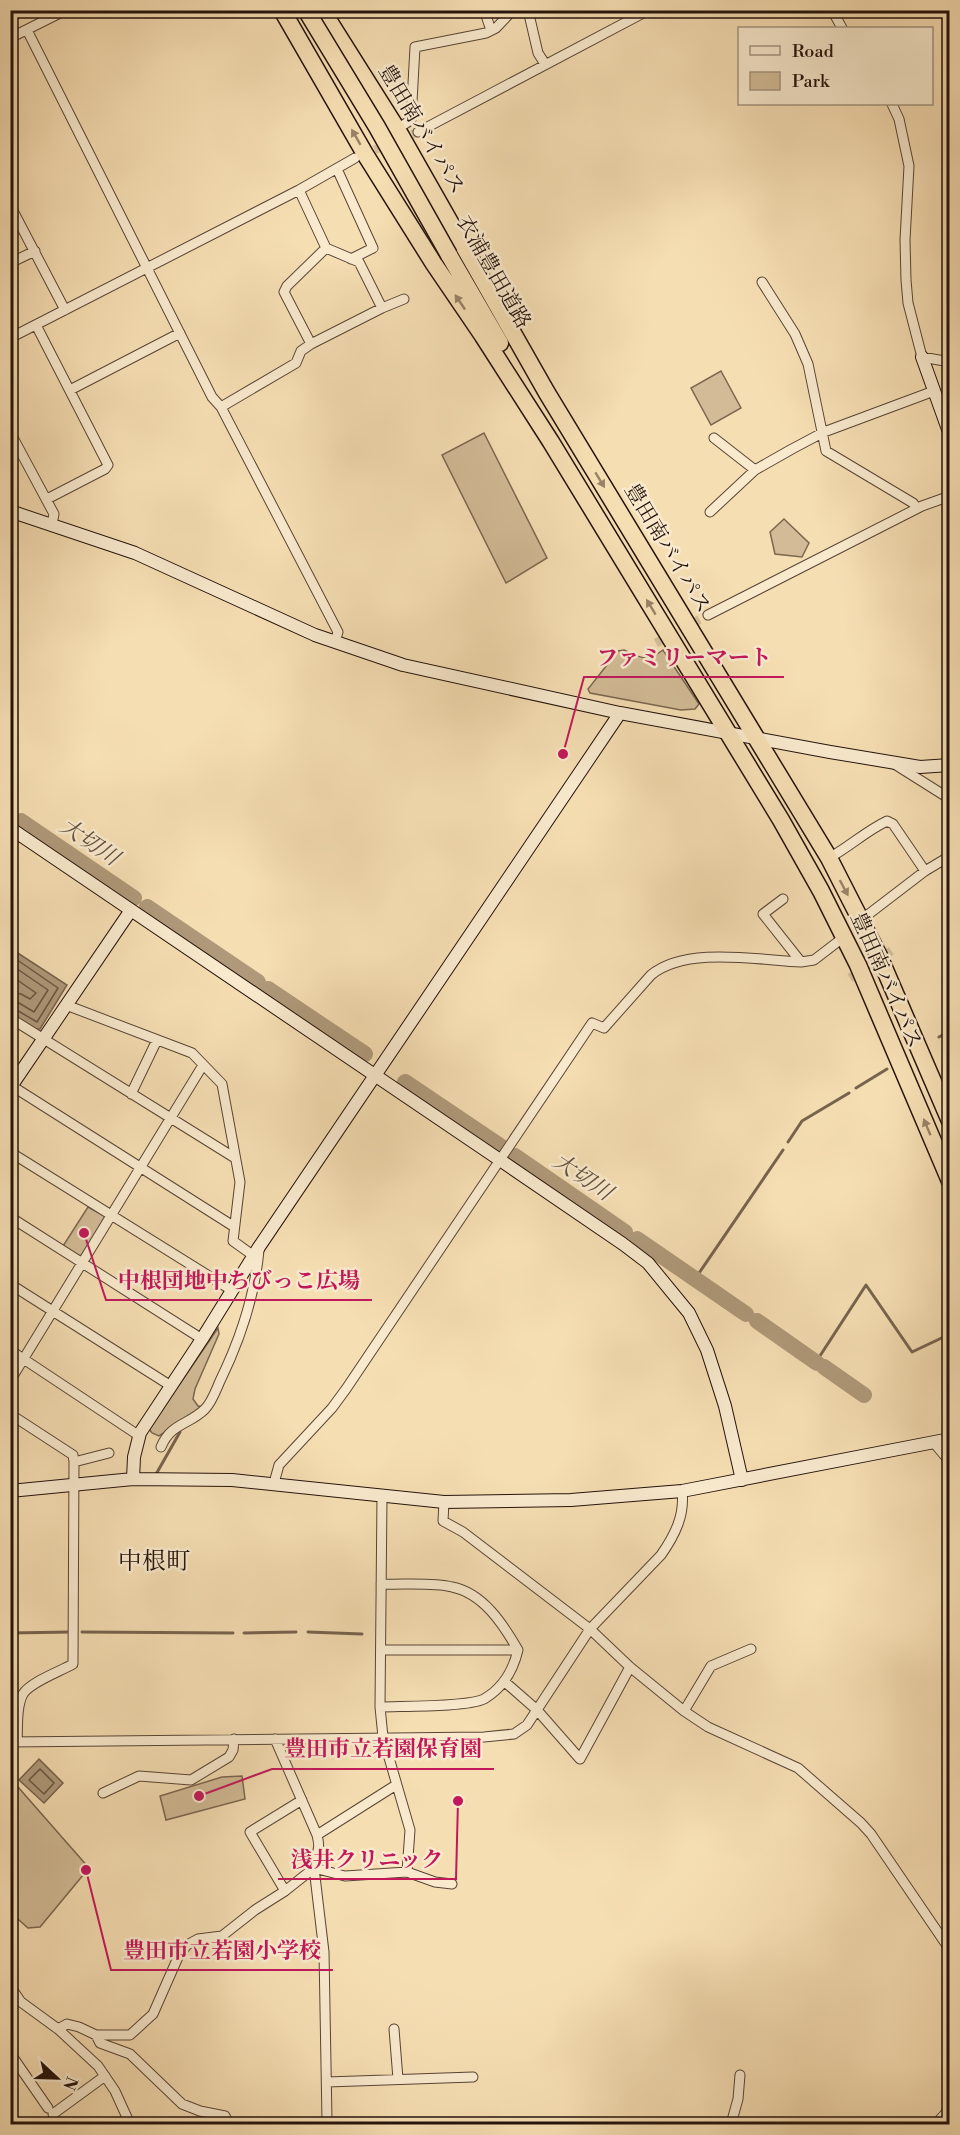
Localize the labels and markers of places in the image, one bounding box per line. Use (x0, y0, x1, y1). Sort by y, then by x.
callout: ファミリーマート (584, 637, 784, 677)
callout: 中根団地中ちびっこ広場 (106, 1260, 372, 1300)
callout: 豊田市立若園保育園 (272, 1729, 494, 1769)
callout: 浅井クリニック (278, 1839, 456, 1879)
callout: 豊田市立若園小学校 (111, 1930, 333, 1970)

